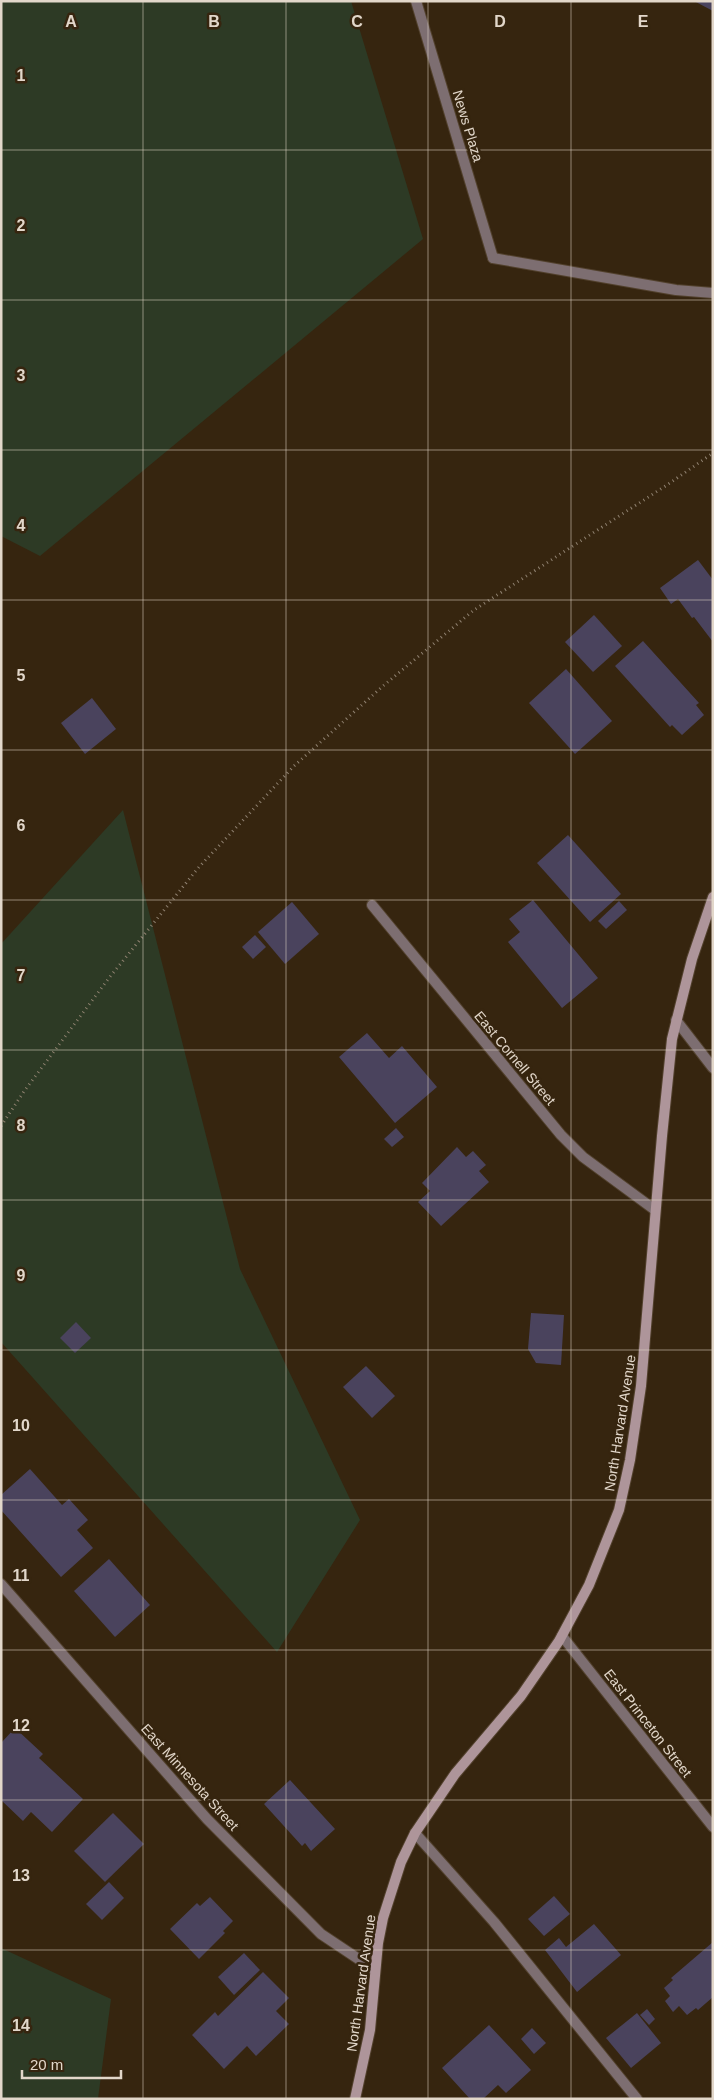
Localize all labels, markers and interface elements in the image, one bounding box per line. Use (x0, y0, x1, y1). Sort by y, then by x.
text: A (65, 13, 77, 30)
text: B (208, 13, 220, 30)
text: C (351, 13, 363, 30)
text: D (494, 13, 506, 30)
text: E (638, 13, 649, 30)
text: 1 (17, 67, 26, 84)
street label: News Plaza (450, 88, 487, 164)
text: 2 (17, 217, 26, 234)
text: 3 (17, 367, 26, 384)
text: 4 (17, 517, 26, 534)
text: 5 (17, 667, 26, 684)
text: 6 (17, 817, 26, 834)
text: 7 (17, 967, 26, 984)
street label: East Cornell Street (471, 1008, 559, 1108)
text: 8 (17, 1117, 26, 1134)
text: 9 (17, 1267, 26, 1284)
street label: North Harvard Avenue (601, 1353, 639, 1493)
text: 10 (12, 1417, 30, 1434)
text: 11 (13, 1567, 30, 1584)
street label: East Princeton Street (601, 1666, 695, 1780)
text: 12 (12, 1717, 30, 1734)
street label: East Minnesota Street (138, 1720, 242, 1834)
text: 13 (12, 1867, 30, 1884)
street label: North Harvard Avenue (343, 1913, 379, 2053)
text: 14 (12, 2017, 30, 2034)
scale bar (22, 2048, 121, 2080)
text: 20 m (30, 2056, 63, 2073)

